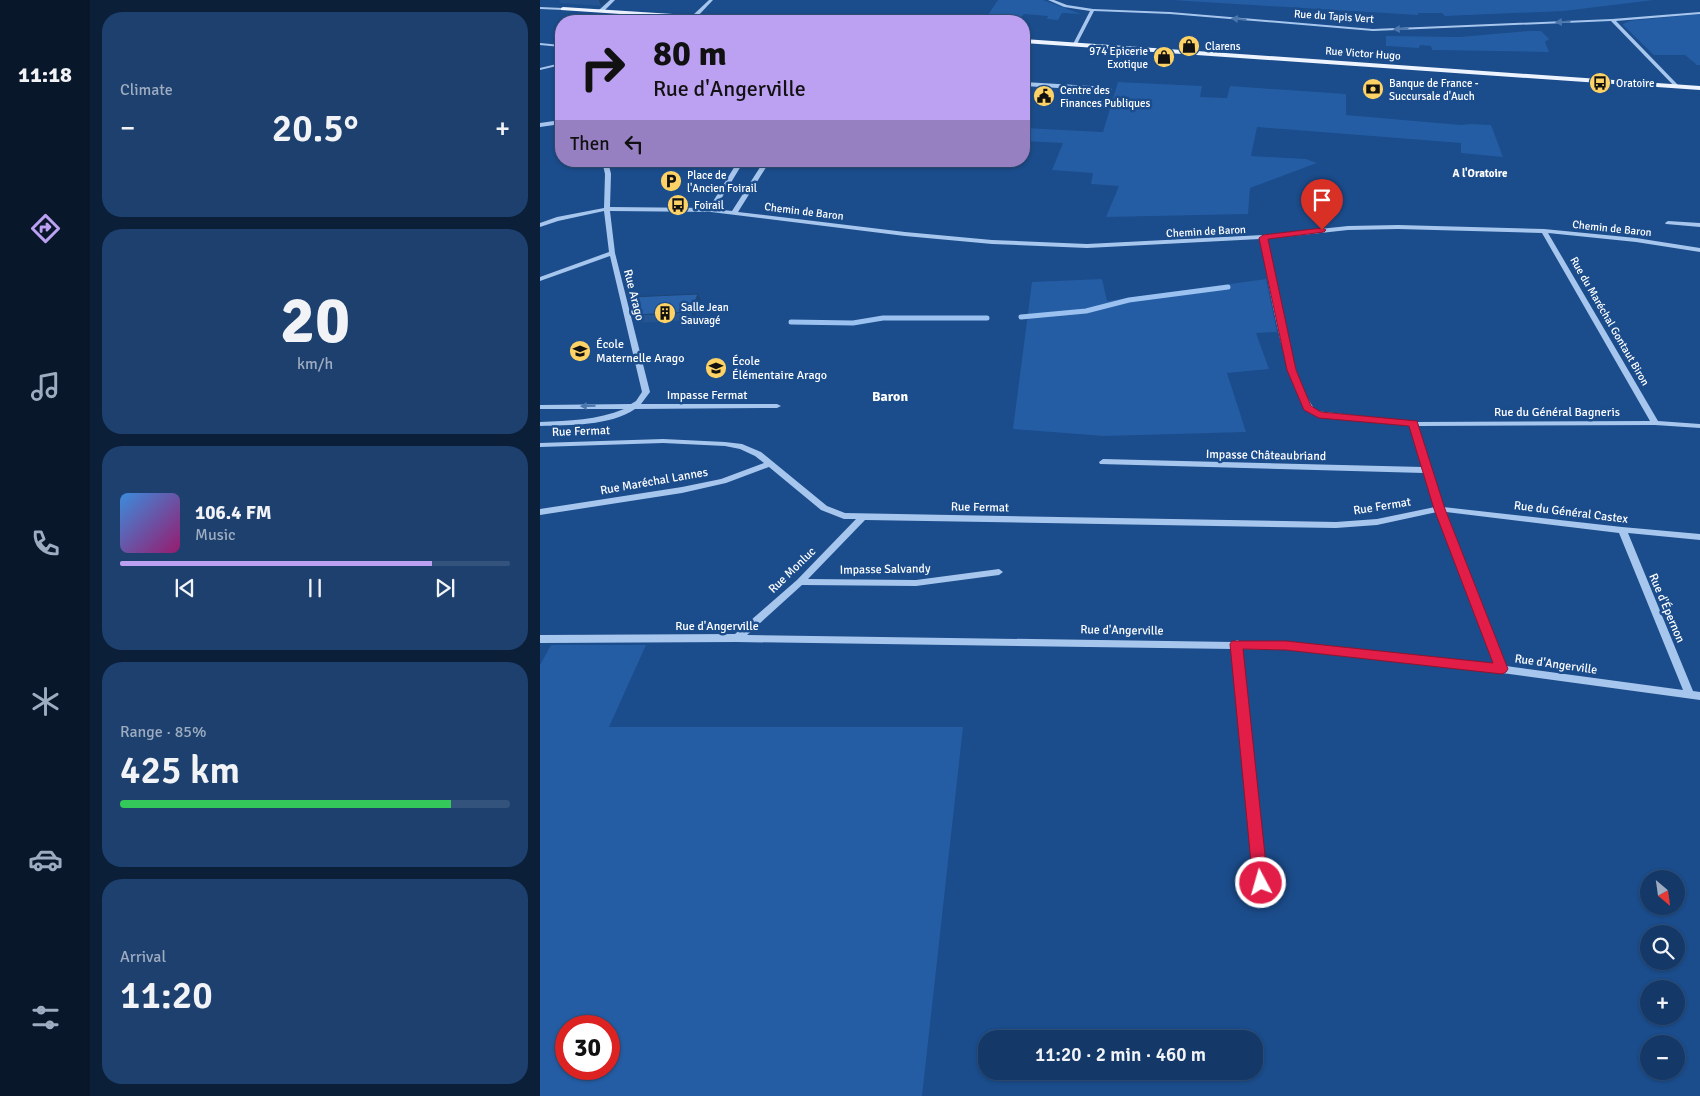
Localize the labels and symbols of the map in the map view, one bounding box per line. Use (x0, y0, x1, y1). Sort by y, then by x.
street label: Rue du Tapis Vert (1294, 7, 1375, 26)
one-way arrow (1230, 14, 1246, 22)
one-way arrow (1555, 19, 1571, 27)
one-way arrow (1392, 25, 1408, 33)
shop icon: Clarens (1177, 34, 1201, 58)
place label: Clarens (1205, 40, 1241, 53)
street label: Rue Victor Hugo (1325, 44, 1401, 63)
place label: 974 Epicerie Exotique (1089, 45, 1148, 71)
shop icon: 974 Epicerie Exotique (1152, 45, 1176, 69)
bus stop icon: Oratoire (1588, 71, 1612, 95)
bank icon: Banque de France - Succursale d'Auch (1361, 77, 1385, 101)
place label: Banque de France - Succursale d'Auch (1389, 77, 1479, 103)
place label: Oratoire (1616, 77, 1654, 90)
public building icon: Centre des Finances Publiques (1032, 84, 1056, 108)
place label: Centre des Finances Publiques (1060, 84, 1151, 110)
district label: A l'Oratoire (1453, 167, 1508, 180)
parking icon: Place de l'Ancien Foirail (659, 169, 683, 193)
place label: Place de l'Ancien Foirail (687, 169, 757, 195)
pin (1301, 179, 1343, 230)
bus stop icon: Foirail (666, 193, 690, 217)
place label: Foirail (694, 199, 724, 212)
street label: Chemin de Baron (764, 200, 844, 223)
street label: Chemin de Baron (1572, 218, 1652, 239)
street label: Chemin de Baron (1166, 223, 1246, 240)
street label: Rue du Maréchal Gontaut Biron (1567, 255, 1652, 388)
street label: Rue Arago (620, 268, 647, 322)
building icon: Salle Jean Sauvagé (653, 301, 677, 325)
place label: Salle Jean Sauvagé (681, 301, 729, 327)
place label: École Maternelle Arago (596, 337, 684, 366)
school or university icon: École Maternelle Arago (568, 339, 592, 363)
place label: École Élémentaire Arago (732, 354, 827, 383)
school or university icon: École Élémentaire Arago (704, 356, 728, 380)
street label: Impasse Fermat (667, 388, 747, 403)
district label: Baron (872, 388, 908, 405)
one-way arrow (580, 403, 596, 411)
street label: Rue du Général Bagneris (1494, 405, 1620, 420)
street label: Rue Fermat (552, 423, 610, 440)
street label: Impasse Châteaubriand (1206, 447, 1326, 464)
street label: Rue Maréchal Lannes (599, 465, 709, 498)
street label: Rue Fermat (1352, 495, 1412, 518)
street label: Rue du Général Castex (1513, 498, 1629, 527)
street label: Rue Fermat (951, 499, 1009, 516)
street label: Rue Monluc (765, 544, 819, 597)
street label: Impasse Salvandy (839, 561, 931, 578)
street label: Rue d'Épernon (1645, 571, 1688, 645)
street label: Rue d'Angerville (675, 619, 759, 634)
street label: Rue d'Angerville (1080, 622, 1164, 639)
street label: Rue d'Angerville (1514, 651, 1598, 678)
position arrow (1234, 856, 1286, 908)
north arrow (1640, 870, 1685, 915)
speed limit sign: 30 (555, 1015, 620, 1080)

